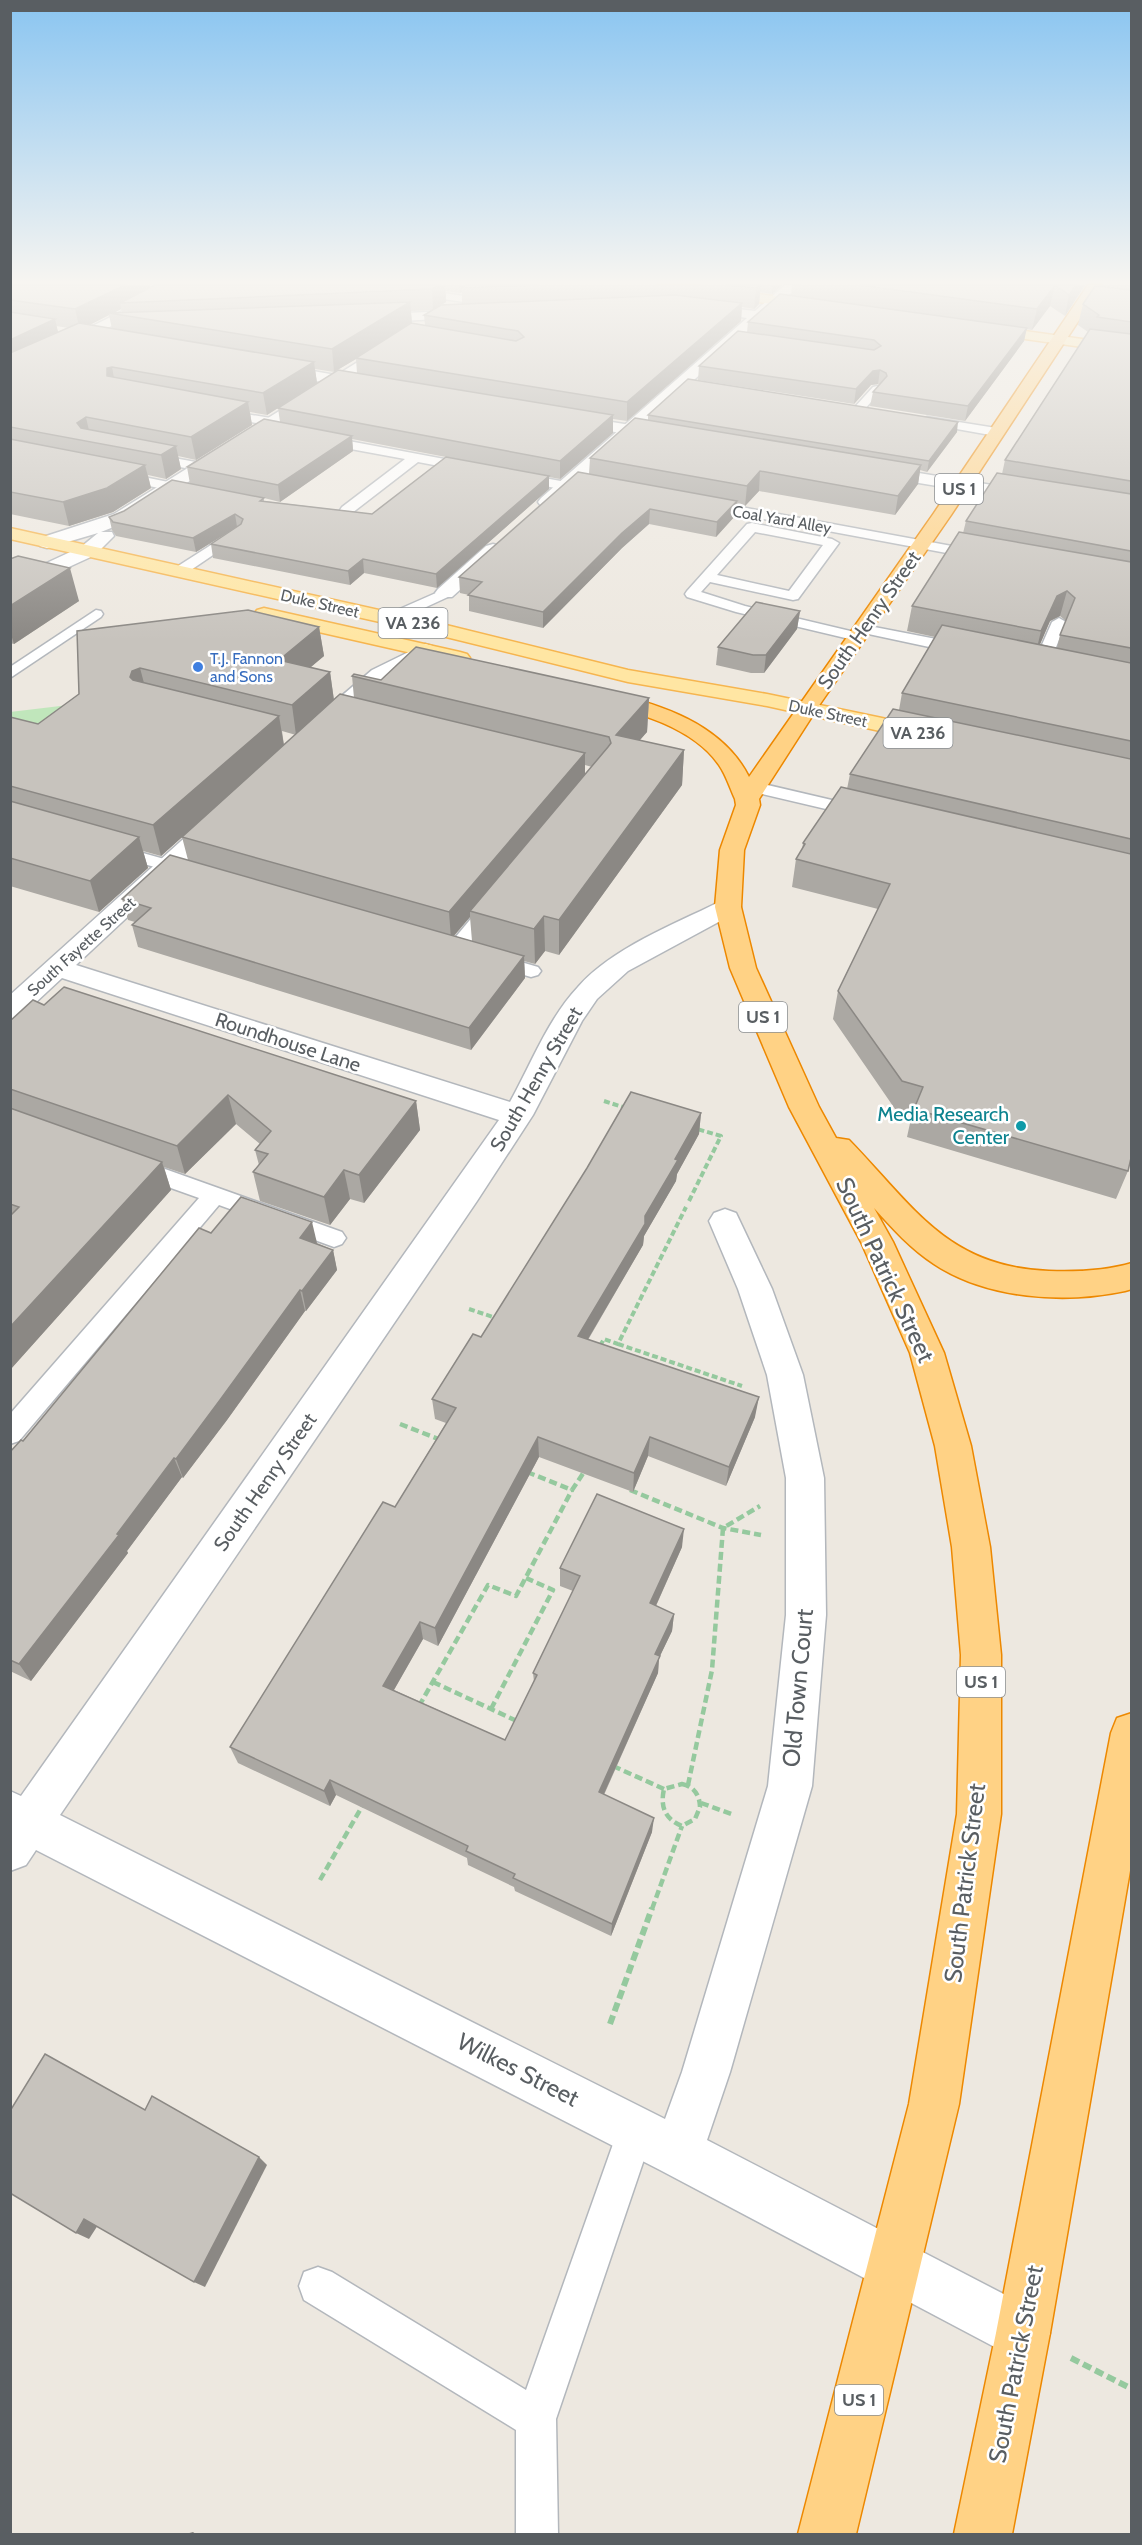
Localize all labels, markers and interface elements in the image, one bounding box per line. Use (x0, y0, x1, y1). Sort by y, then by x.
road number: US 1 (935, 474, 983, 504)
street label: Coal Yard Alley (731, 501, 833, 538)
street label: South Henry Street (812, 546, 926, 694)
street label: Duke Street (279, 585, 361, 622)
road number: VA 236 (378, 608, 448, 638)
place label: T.J. Fannon and Sons (210, 649, 283, 686)
marker: T.J. Fannon and Sons (191, 660, 205, 674)
street label: Duke Street (787, 696, 869, 731)
road number: VA 236 (884, 718, 952, 748)
street label: South Fayette Street (23, 892, 140, 1000)
street label: South Henry Street (485, 1002, 587, 1156)
road number: US 1 (739, 1002, 787, 1032)
street label: Roundhouse Lane (212, 1007, 364, 1077)
place label: Media Research Center (877, 1102, 1010, 1149)
marker: Media Research Center (1014, 1119, 1028, 1133)
street label: South Patrick Street (830, 1173, 941, 1367)
street label: South Henry Street (208, 1408, 322, 1556)
street label: Old Town Court (776, 1608, 819, 1768)
road number: US 1 (957, 1667, 1005, 1697)
street label: South Patrick Street (938, 1782, 991, 1984)
street label: Wilkes Street (452, 2026, 584, 2113)
street label: South Patrick Street (982, 2263, 1049, 2465)
road number: US 1 (835, 2385, 883, 2415)

